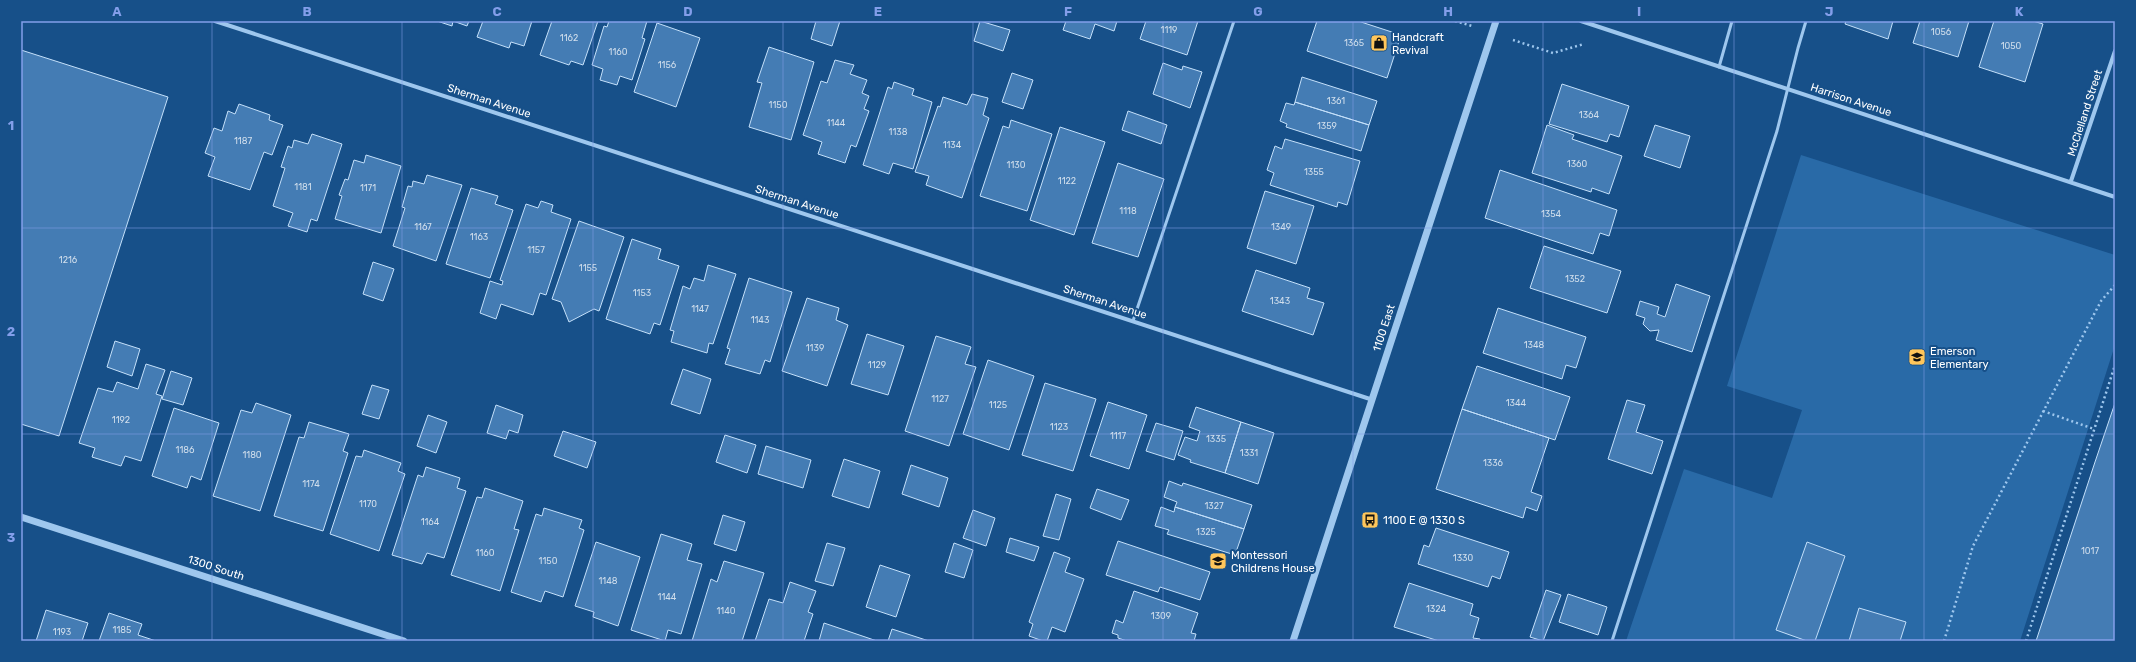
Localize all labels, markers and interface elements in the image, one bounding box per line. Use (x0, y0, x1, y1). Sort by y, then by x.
text: A (112, 4, 122, 19)
text: B (302, 4, 312, 19)
text: C (492, 4, 502, 19)
text: D (683, 4, 693, 19)
text: E (874, 4, 882, 19)
text: F (1064, 4, 1072, 19)
text: G (1253, 4, 1263, 19)
text: H (1443, 4, 1453, 19)
text: I (1637, 4, 1641, 19)
text: J (1825, 4, 1833, 19)
text: K (2015, 4, 2024, 19)
house number: 1119 (1161, 25, 1177, 35)
house number: 1056 (1931, 27, 1952, 37)
place label: Handcraft Revival (1392, 31, 1445, 57)
house number: 1162 (560, 33, 578, 43)
shop icon: Handcraft Revival (1369, 33, 1389, 53)
house number: 1365 (1344, 38, 1364, 48)
house number: 1050 (2001, 41, 2022, 51)
house number: 1160 (609, 47, 628, 57)
house number: 1156 (658, 60, 677, 70)
street label: McClelland Street (2065, 67, 2105, 158)
street label: Sherman Avenue (445, 81, 533, 121)
street label: Harrison Avenue (1809, 81, 1893, 119)
house number: 1361 (1327, 96, 1345, 106)
house number: 1150 (769, 100, 788, 110)
house number: 1364 (1579, 110, 1600, 120)
text: 1 (8, 118, 14, 133)
house number: 1144 (827, 118, 846, 128)
house number: 1359 (1317, 121, 1337, 131)
house number: 1138 (889, 127, 908, 137)
house number: 1187 (234, 136, 252, 146)
house number: 1134 (943, 140, 962, 150)
house number: 1360 (1567, 159, 1587, 169)
house number: 1130 (1007, 160, 1026, 170)
house number: 1355 (1304, 167, 1324, 177)
house number: 1122 (1058, 176, 1076, 186)
house number: 1181 (294, 182, 312, 192)
street label: Sherman Avenue (753, 182, 841, 222)
house number: 1171 (360, 183, 376, 193)
house number: 1118 (1119, 206, 1137, 216)
house number: 1354 (1541, 209, 1562, 219)
house number: 1167 (414, 222, 432, 232)
house number: 1349 (1271, 222, 1291, 232)
house number: 1163 (470, 232, 488, 242)
house number: 1157 (527, 245, 545, 255)
house number: 1216 (59, 255, 78, 265)
house number: 1155 (579, 263, 597, 273)
house number: 1352 (1565, 274, 1585, 284)
street label: Sherman Avenue (1061, 282, 1149, 322)
house number: 1153 (633, 288, 651, 298)
house number: 1343 (1270, 296, 1290, 306)
street label: 1100 East (1370, 302, 1398, 353)
house number: 1147 (691, 304, 709, 314)
house number: 1143 (751, 315, 769, 325)
text: 2 (7, 324, 15, 339)
house number: 1348 (1524, 340, 1545, 350)
house number: 1139 (806, 343, 824, 353)
place label: Emerson Elementary (1930, 345, 1989, 371)
school or university icon: Emerson Elementary (1907, 347, 1927, 367)
house number: 1129 (868, 360, 886, 370)
house number: 1127 (931, 394, 949, 404)
house number: 1344 (1506, 398, 1527, 408)
house number: 1125 (989, 400, 1007, 410)
house number: 1192 (112, 415, 130, 425)
house number: 1123 (1050, 422, 1068, 432)
house number: 1117 (1110, 431, 1126, 441)
house number: 1335 (1206, 434, 1226, 444)
house number: 1186 (176, 445, 195, 455)
house number: 1331 (1240, 448, 1258, 458)
house number: 1180 (242, 450, 262, 460)
house number: 1336 (1483, 458, 1504, 468)
house number: 1174 (302, 479, 320, 489)
house number: 1170 (359, 499, 377, 509)
house number: 1327 (1204, 501, 1224, 511)
bus stop icon: 1100 E @ 1330 S (1360, 510, 1380, 530)
place label: 1100 E @ 1330 S (1383, 514, 1465, 527)
house number: 1164 (421, 517, 440, 527)
house number: 1325 (1196, 527, 1216, 537)
text: 3 (7, 530, 16, 545)
house number: 1017 (2081, 546, 2099, 556)
house number: 1160 (476, 548, 495, 558)
place label: Montessori Childrens House (1231, 549, 1315, 575)
school or university icon: Montessori Childrens House (1208, 551, 1228, 571)
street label: 1300 South (186, 553, 246, 583)
house number: 1330 (1453, 553, 1473, 563)
house number: 1150 (539, 556, 558, 566)
house number: 1148 (598, 576, 618, 586)
house number: 1144 (658, 592, 677, 602)
house number: 1324 (1426, 604, 1446, 614)
house number: 1140 (716, 606, 736, 616)
house number: 1309 (1151, 611, 1171, 621)
house number: 1185 (113, 625, 131, 635)
house number: 1193 (53, 627, 71, 637)

